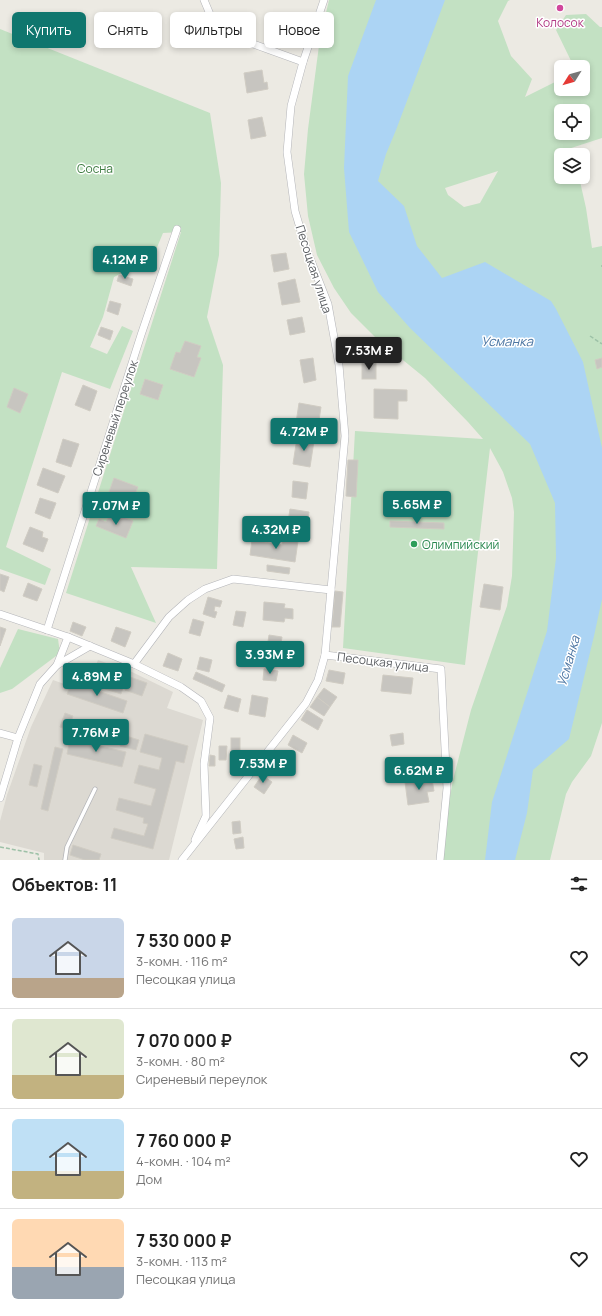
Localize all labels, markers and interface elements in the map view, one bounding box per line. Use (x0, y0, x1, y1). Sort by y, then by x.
marker: Колосок (555, 3, 565, 13)
chip: Купить (12, 12, 86, 48)
chip: Снять (94, 12, 162, 48)
chip: Фильтры (170, 12, 256, 48)
chip: Новое (264, 12, 334, 48)
place label: Колосок (536, 14, 585, 31)
north arrow (554, 60, 590, 96)
map controls (554, 60, 590, 184)
button: locate (554, 104, 590, 140)
button: layers (554, 148, 590, 184)
park label: Сосна (77, 160, 113, 177)
street label: Песоцкая улица (292, 223, 336, 315)
pin: 4.12M ₽ (88, 246, 162, 280)
text: 4.12M ₽ (102, 250, 148, 268)
water label: Усманка (481, 332, 534, 350)
pin: 7.53M ₽ (332, 337, 406, 371)
text: 7.53M ₽ (345, 341, 393, 359)
street label: Сиреневый переулок (88, 357, 142, 478)
pin: 4.72M ₽ (267, 418, 341, 452)
text: 4.72M ₽ (280, 422, 328, 440)
pin: 5.65M ₽ (380, 491, 454, 525)
pin: 7.07M ₽ (79, 492, 153, 526)
text: 5.65M ₽ (392, 495, 442, 513)
text: 7.07M ₽ (92, 496, 140, 514)
pin: 4.32M ₽ (239, 516, 313, 550)
text: 4.32M ₽ (251, 520, 301, 538)
place label: Олимпийский (422, 536, 499, 553)
marker: Олимпийский (409, 539, 419, 549)
water label: Усманка (552, 633, 584, 688)
pin: 3.93M ₽ (233, 641, 307, 675)
text: 3.93M ₽ (245, 645, 295, 663)
street label: Песоцкая улица (336, 648, 430, 676)
pin: 4.89M ₽ (60, 663, 134, 697)
text: 4.89M ₽ (72, 667, 122, 685)
pin: 7.76M ₽ (59, 719, 133, 753)
text: 7.76M ₽ (72, 723, 120, 741)
pin: 7.53M ₽ (226, 750, 300, 784)
text: 7.53M ₽ (239, 754, 287, 772)
pin: 6.62M ₽ (382, 757, 456, 791)
text: 6.62M ₽ (394, 761, 444, 779)
text: Объектов: 11 (12, 873, 117, 896)
icon: filters (568, 873, 590, 895)
text: 7 530 000 ₽ (136, 929, 232, 952)
icon: home (44, 934, 92, 982)
icon: heart (568, 947, 590, 969)
text: 3-комн. · 116 m² (136, 952, 228, 970)
text: Песоцкая улица (136, 970, 235, 988)
text: 7 070 000 ₽ (136, 1029, 232, 1052)
icon: home (44, 1035, 92, 1083)
icon: heart (568, 1048, 590, 1070)
text: 3-комн. · 80 m² (136, 1052, 225, 1070)
text: Сиреневый переулок (136, 1070, 267, 1088)
text: 7 760 000 ₽ (136, 1129, 231, 1152)
icon: home (44, 1135, 92, 1183)
icon: heart (568, 1148, 590, 1170)
text: 4-комн. · 104 m² (136, 1152, 231, 1170)
text: Дом (136, 1170, 162, 1188)
text: 7 530 000 ₽ (136, 1229, 232, 1252)
icon: home (44, 1235, 92, 1283)
icon: heart (568, 1248, 590, 1270)
text: 3-комн. · 113 m² (136, 1252, 227, 1270)
text: Песоцкая улица (136, 1270, 235, 1288)

